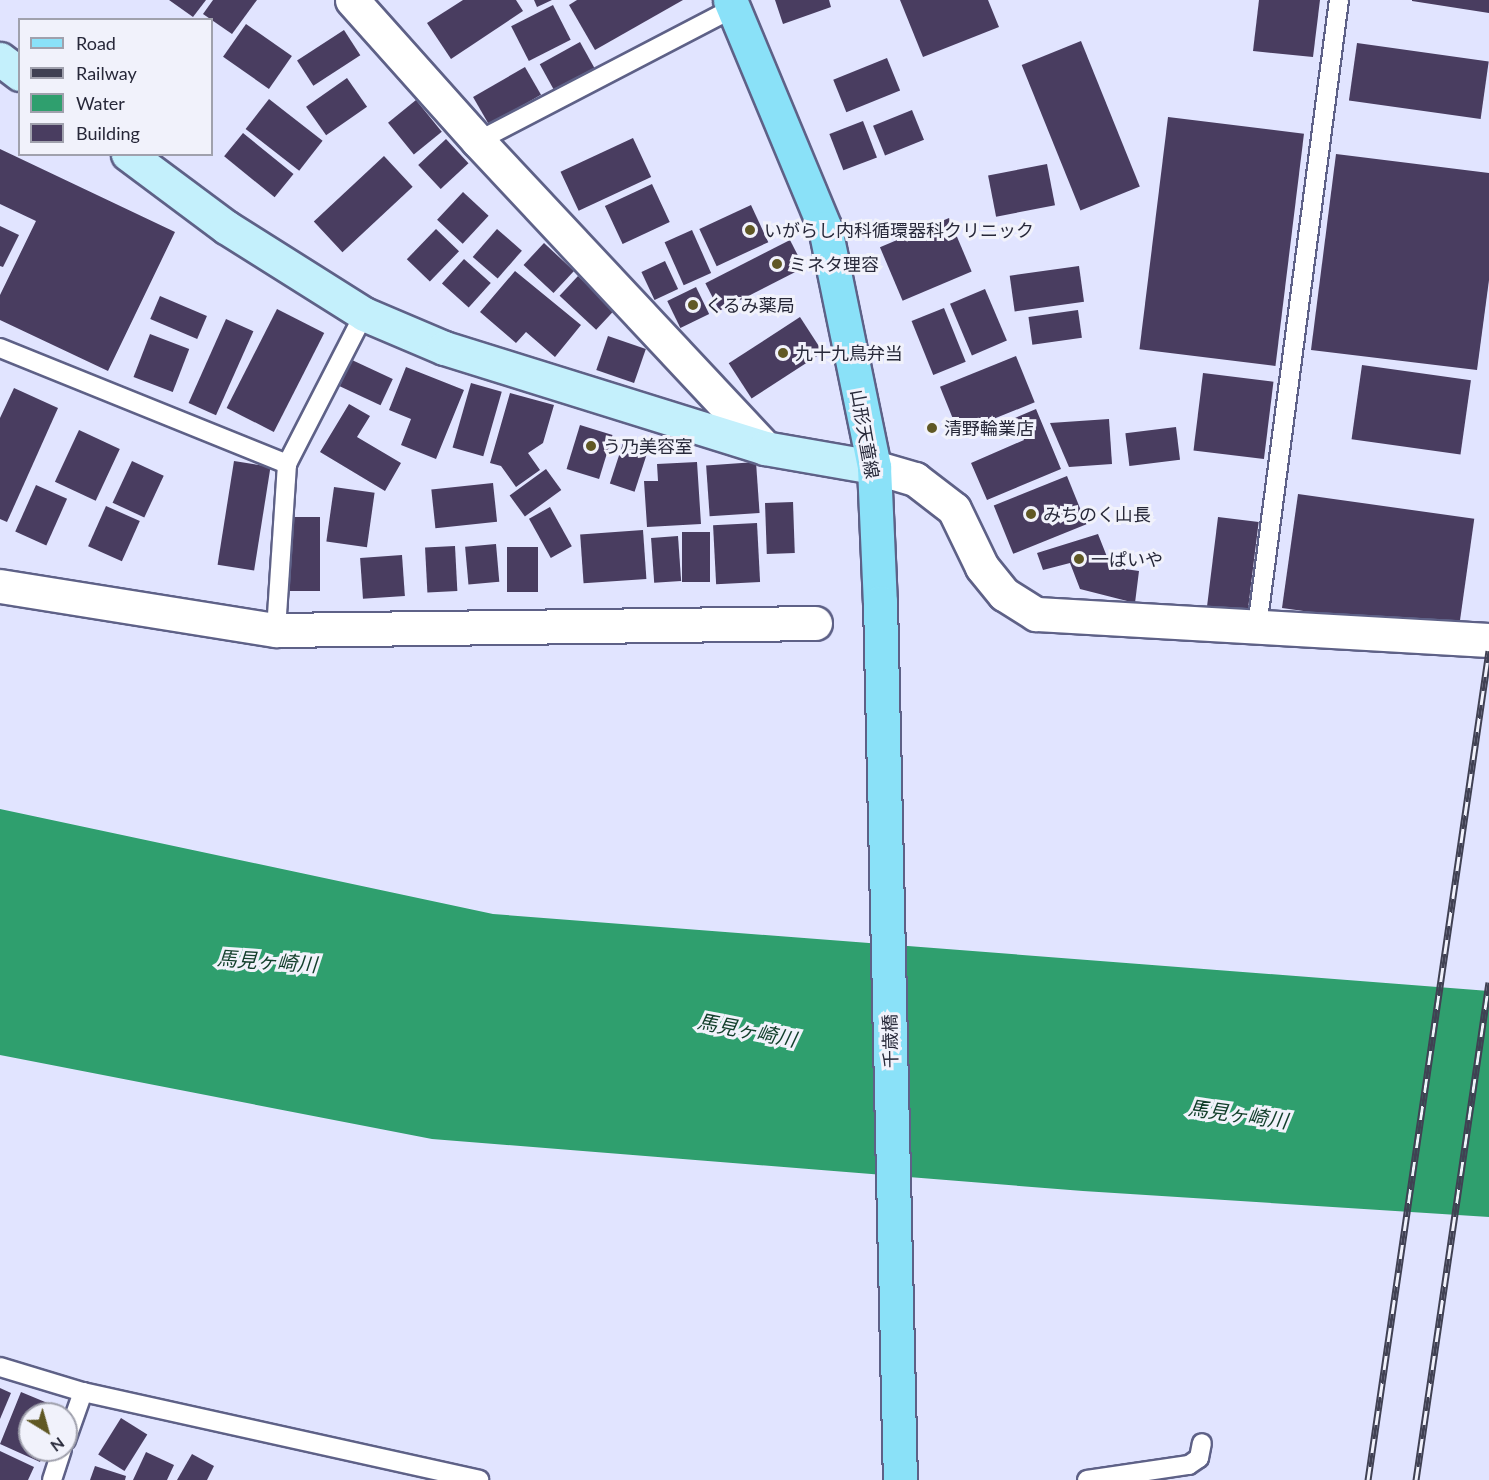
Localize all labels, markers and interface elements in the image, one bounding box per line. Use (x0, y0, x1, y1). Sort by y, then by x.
legend (18, 18, 213, 156)
text: Road (76, 32, 116, 54)
text: Railway (76, 62, 137, 84)
text: Water (76, 92, 125, 114)
text: Building (76, 122, 140, 144)
place label: いがらし内科循環器科クリニック (764, 219, 1034, 241)
marker: いがらし内科循環器科クリニック (741, 221, 759, 239)
place label: ミネタ理容 (789, 253, 879, 275)
marker: ミネタ理容 (770, 257, 784, 271)
place label: くるみ薬局 (705, 294, 795, 316)
marker: くるみ薬局 (686, 298, 700, 312)
place label: 九十九鳥弁当 (795, 342, 903, 364)
marker: 九十九鳥弁当 (776, 346, 790, 360)
street label: 山形天童線 (847, 388, 883, 480)
place label: 清野輪業店 (944, 417, 1034, 439)
marker: 清野輪業店 (925, 421, 939, 435)
place label: う乃美容室 (603, 435, 693, 457)
marker: う乃美容室 (584, 439, 598, 453)
place label: みちのく山長 (1043, 503, 1151, 525)
marker: みちのく山長 (1024, 507, 1038, 521)
place label: 一ぱいや (1091, 548, 1163, 570)
marker: 一ぱいや (1072, 552, 1086, 566)
water label: 馬見ヶ崎川 (216, 946, 318, 976)
water label: 馬見ヶ崎川 (696, 1009, 798, 1051)
street label: 千歳橋 (879, 1014, 901, 1068)
water label: 馬見ヶ崎川 (1187, 1095, 1289, 1133)
north arrow (18, 1402, 78, 1462)
text: N (47, 1434, 69, 1456)

